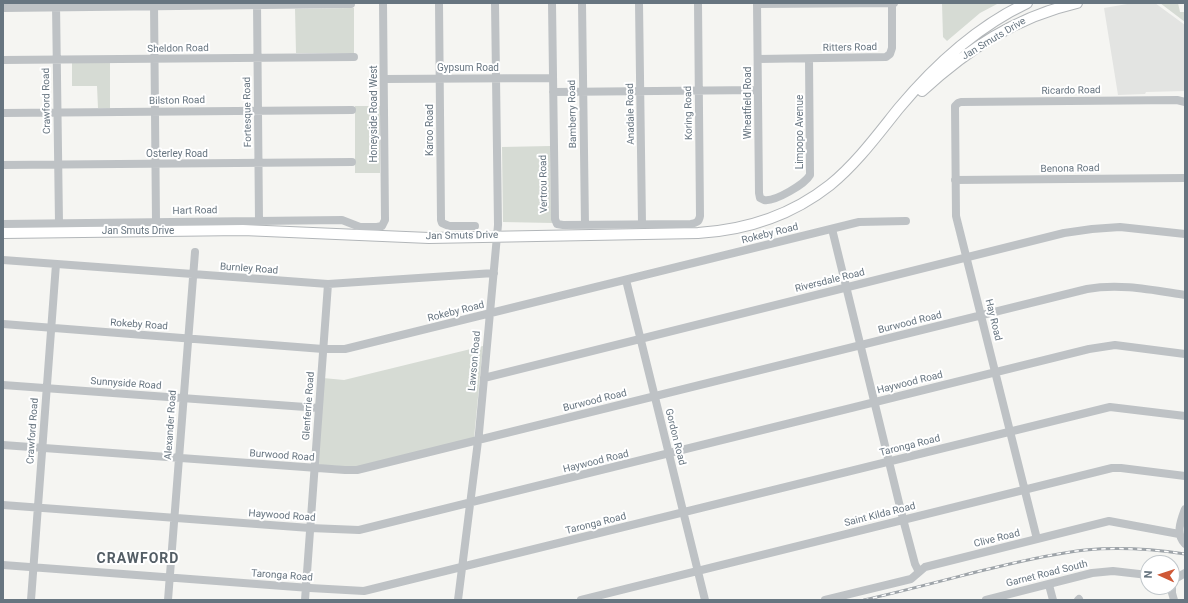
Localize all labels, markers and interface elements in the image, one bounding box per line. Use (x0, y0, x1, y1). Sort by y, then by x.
street label: Jan Smuts Drive (960, 15, 1028, 63)
street label: Sheldon Road (147, 42, 209, 56)
street label: Ritters Road (823, 42, 877, 54)
street label: Gypsum Road (437, 62, 499, 74)
street label: Honeyside Road West (368, 65, 380, 163)
street label: Wheatfield Road (742, 67, 754, 139)
street label: Crawford Road (40, 68, 54, 134)
street label: Fortesque Road (241, 77, 255, 147)
street label: Bamberry Road (566, 80, 580, 148)
street label: Anadale Road (624, 83, 638, 145)
street label: Ricardo Road (1041, 84, 1101, 98)
street label: Koring Road (683, 86, 695, 140)
street label: Bilston Road (149, 95, 205, 107)
street label: Limpopo Avenue (794, 95, 806, 169)
street label: Karoo Road (424, 104, 436, 156)
street label: Osterley Road (146, 148, 208, 160)
street label: Vertrou Road (537, 155, 551, 213)
street label: Benona Road (1040, 162, 1100, 176)
street label: Hart Road (172, 205, 218, 217)
street label: Rokeby Road (740, 221, 800, 247)
street label: Jan Smuts Drive (102, 225, 174, 237)
street label: Jan Smuts Drive (426, 229, 498, 243)
street label: Burnley Road (219, 261, 279, 277)
street label: Riversdale Road (794, 267, 866, 295)
street label: Hay Road (982, 298, 1004, 342)
street label: Rokeby Road (426, 299, 486, 325)
street label: Burwood Road (877, 309, 943, 337)
street label: Rokeby Road (110, 317, 168, 333)
street label: Lawson Road (466, 331, 484, 391)
street label: Haywood Road (876, 369, 944, 397)
street label: Glenferrie Road (301, 371, 317, 441)
street label: Sunnyside Road (90, 376, 162, 392)
street label: Burwood Road (562, 387, 628, 415)
street label: Alexander Road (163, 390, 179, 460)
street label: Crawford Road (25, 398, 41, 464)
street label: Gordon Road (662, 407, 688, 467)
street label: Taronga Road (879, 433, 941, 459)
street label: Burwood Road (249, 448, 315, 464)
street label: Haywood Road (562, 448, 630, 476)
street label: Saint Kilda Road (843, 500, 917, 530)
street label: Haywood Road (248, 508, 316, 524)
street label: Taronga Road (565, 511, 627, 537)
street label: Clive Road (973, 528, 1021, 550)
district label: CRAWFORD (97, 551, 179, 567)
north arrow (1140, 555, 1180, 595)
street label: Garnet Road South (1005, 558, 1089, 590)
street label: Taronga Road (251, 568, 313, 584)
text: N (1142, 570, 1155, 579)

